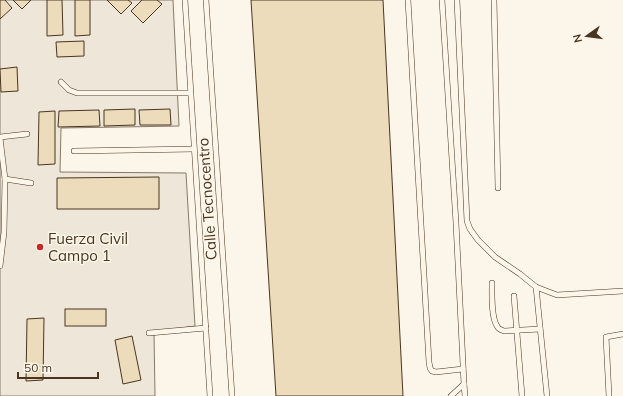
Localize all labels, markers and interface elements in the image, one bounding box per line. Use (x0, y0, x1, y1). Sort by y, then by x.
north arrow (567, 16, 607, 56)
text: N (569, 33, 585, 44)
street label: Calle Tecnocentro (193, 137, 221, 261)
place label: Fuerza Civil Campo 1 (48, 229, 128, 265)
marker: Fuerza Civil Campo 1 (35, 242, 45, 252)
scale bar (18, 354, 98, 380)
text: 50 m (24, 360, 52, 375)

